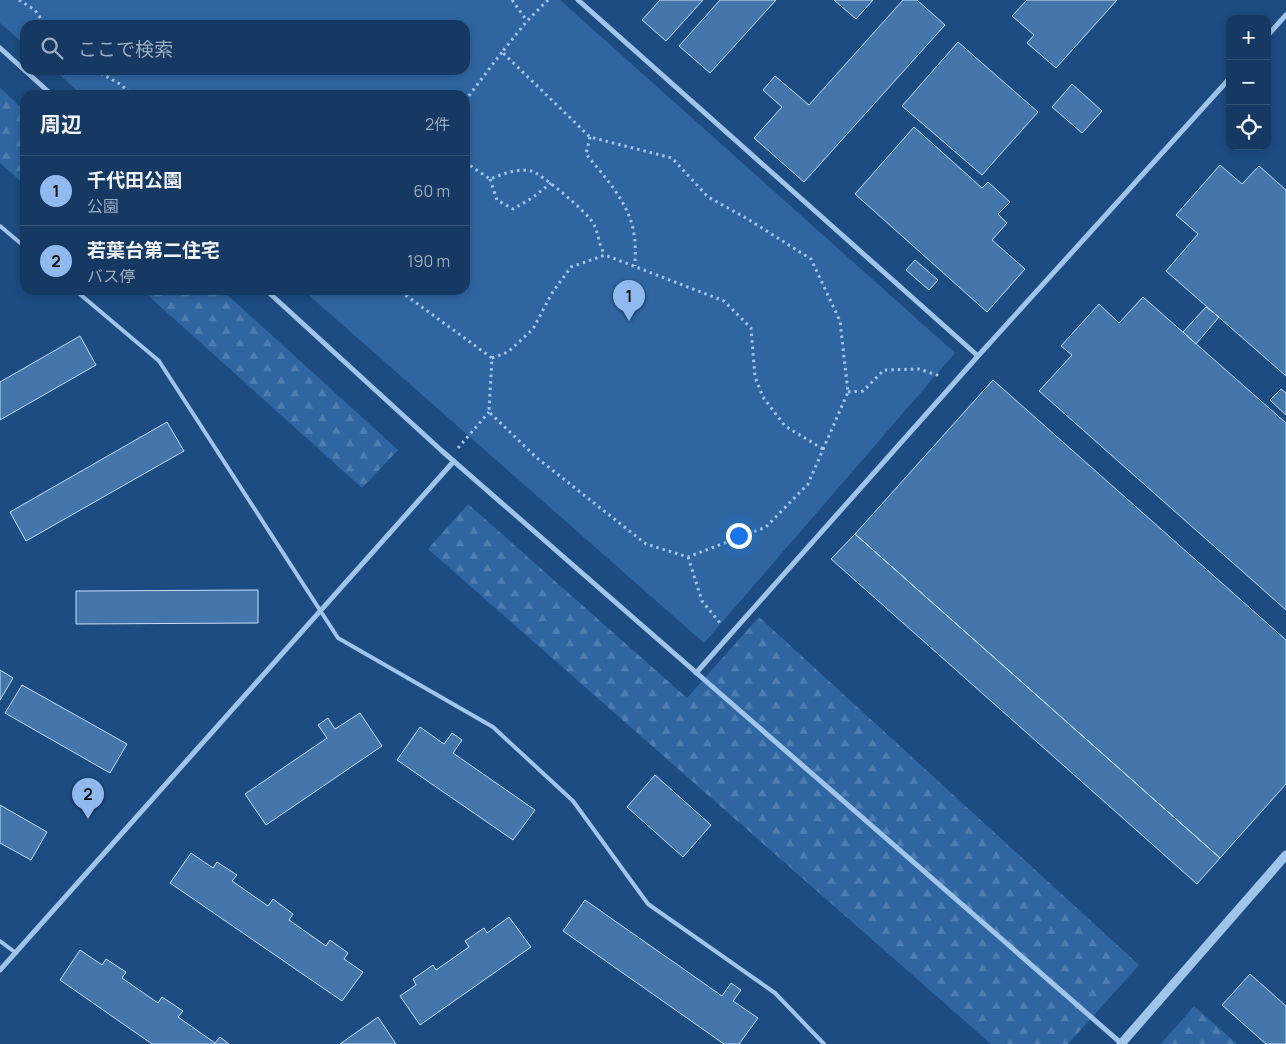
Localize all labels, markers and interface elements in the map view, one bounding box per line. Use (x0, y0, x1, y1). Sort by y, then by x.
map controls (1226, 15, 1271, 150)
button: + (1226, 15, 1271, 60)
search box (20, 20, 470, 75)
icon: search (38, 34, 66, 62)
text: ここで検索 (78, 36, 173, 62)
button: − (1226, 60, 1271, 105)
button: locate (1226, 105, 1271, 150)
text: 周辺 (40, 110, 82, 138)
text: 2件 (425, 113, 450, 135)
text: 千代田公園 (87, 167, 182, 193)
text: 1 (52, 180, 60, 202)
text: 60 m (414, 180, 450, 202)
text: 公園 (87, 195, 119, 217)
text: 若葉台第二住宅 (87, 237, 220, 263)
text: 2 (51, 250, 61, 272)
text: 190 m (407, 250, 450, 272)
text: バス停 (87, 265, 135, 287)
pin: 1 (613, 280, 645, 321)
your location (726, 523, 752, 549)
pin: 2 (72, 778, 104, 819)

